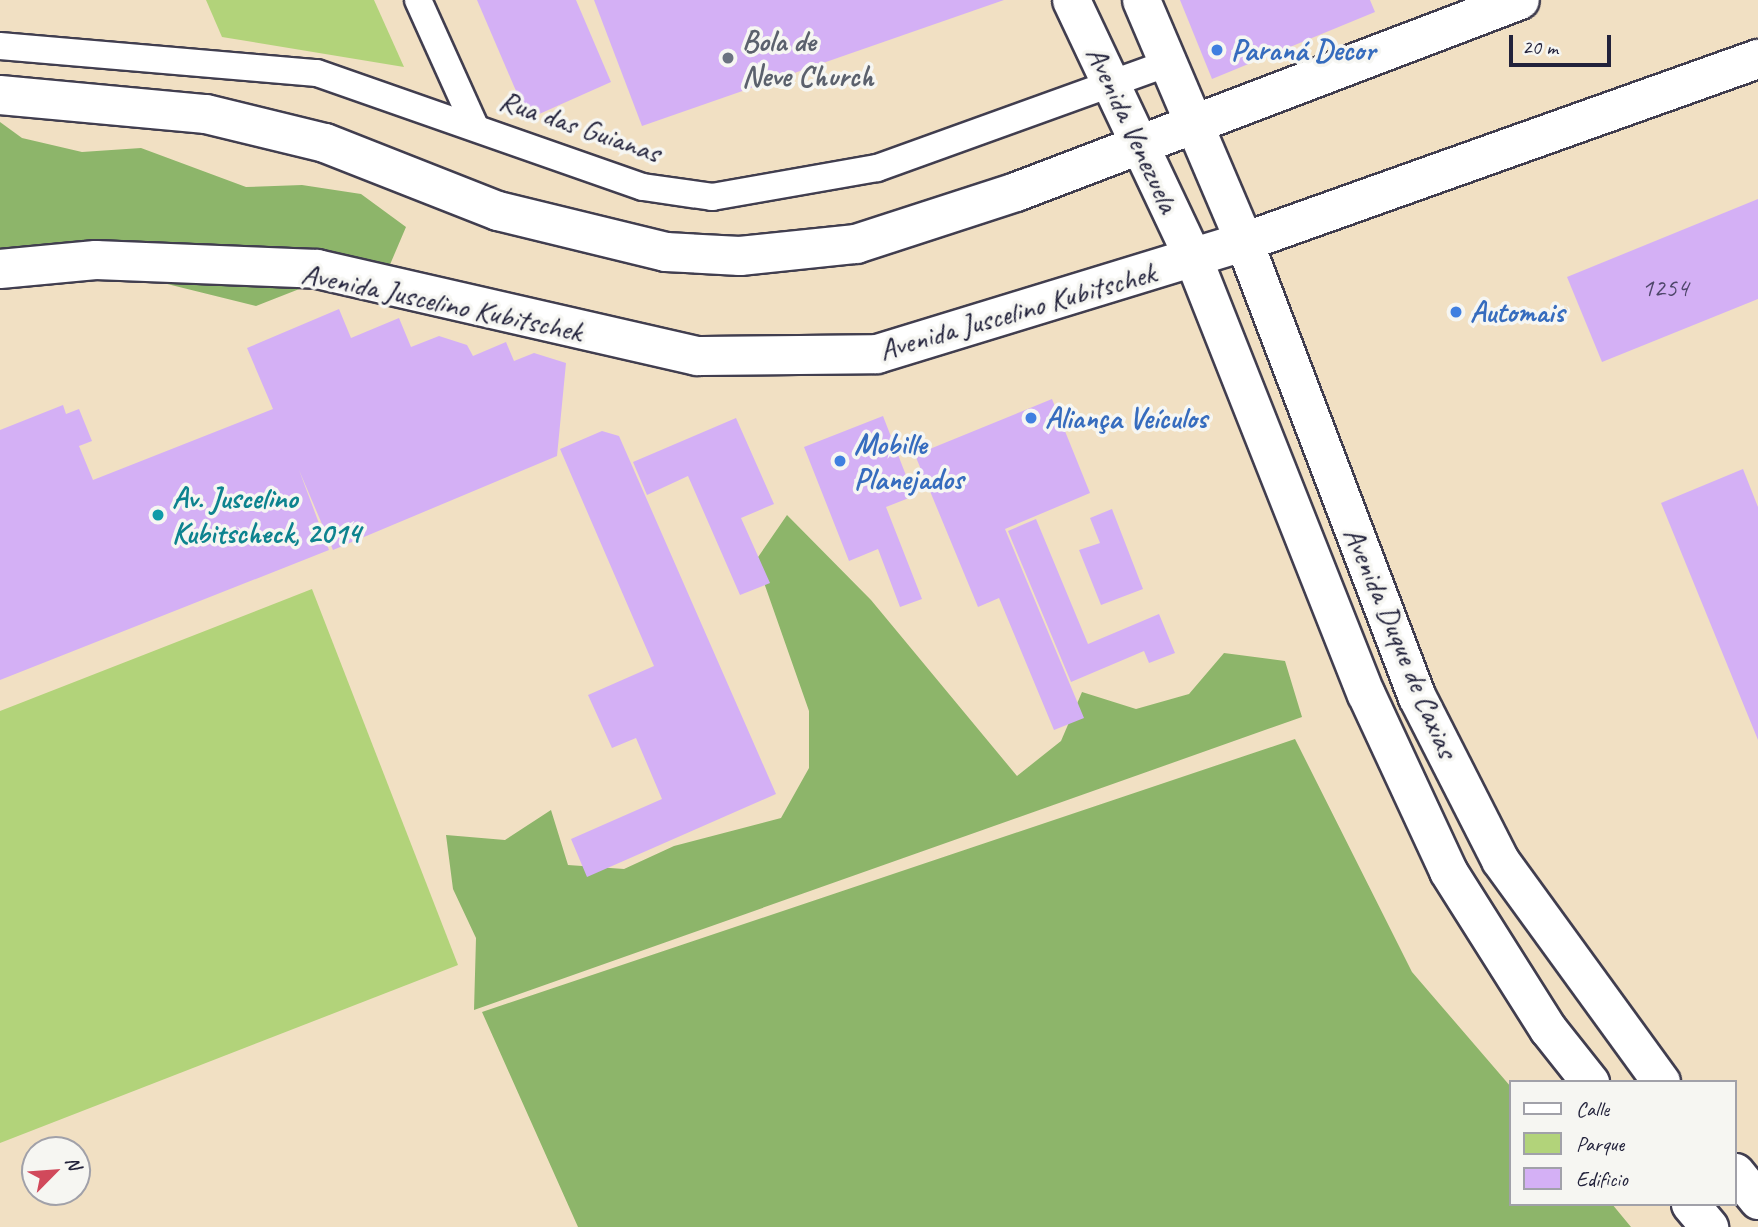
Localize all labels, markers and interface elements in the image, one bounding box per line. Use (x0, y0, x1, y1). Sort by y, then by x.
scale bar (1513, 21, 1614, 65)
place label: Bola de Neve Church (742, 23, 874, 93)
place label: Paraná Decor (1231, 32, 1375, 68)
text: 20 m (1522, 34, 1558, 60)
street label: Avenida Venezuela (1079, 40, 1187, 218)
marker: Paraná Decor (1209, 42, 1225, 58)
marker: Bola de Neve Church (720, 50, 736, 66)
street label: Rua das Guianas (495, 82, 665, 170)
street label: Avenida Juscelino Kubitschek (875, 254, 1159, 368)
street label: Avenida Juscelino Kubitschek (299, 255, 585, 349)
house number: 1254 (1642, 272, 1688, 304)
place label: Automais (1470, 294, 1564, 330)
marker: Automais (1448, 304, 1464, 320)
place label: Aliança Veículos (1045, 400, 1207, 436)
marker: Aliança Veículos (1023, 410, 1039, 426)
place label: Mobille Planejados (854, 426, 963, 496)
marker: Mobille Planejados (832, 453, 848, 469)
place label: Av. Juscelino Kubitscheck, 2014 (172, 480, 361, 550)
marker: Av. Juscelino Kubitscheck, 2014 (150, 507, 166, 523)
street label: Avenida Duque de Caxias (1336, 521, 1466, 763)
legend (1510, 1080, 1737, 1206)
text: Calle (1576, 1096, 1609, 1122)
text: Parque (1576, 1131, 1624, 1157)
north arrow (21, 1136, 91, 1206)
text: N (60, 1153, 87, 1173)
text: Edificio (1576, 1166, 1628, 1192)

